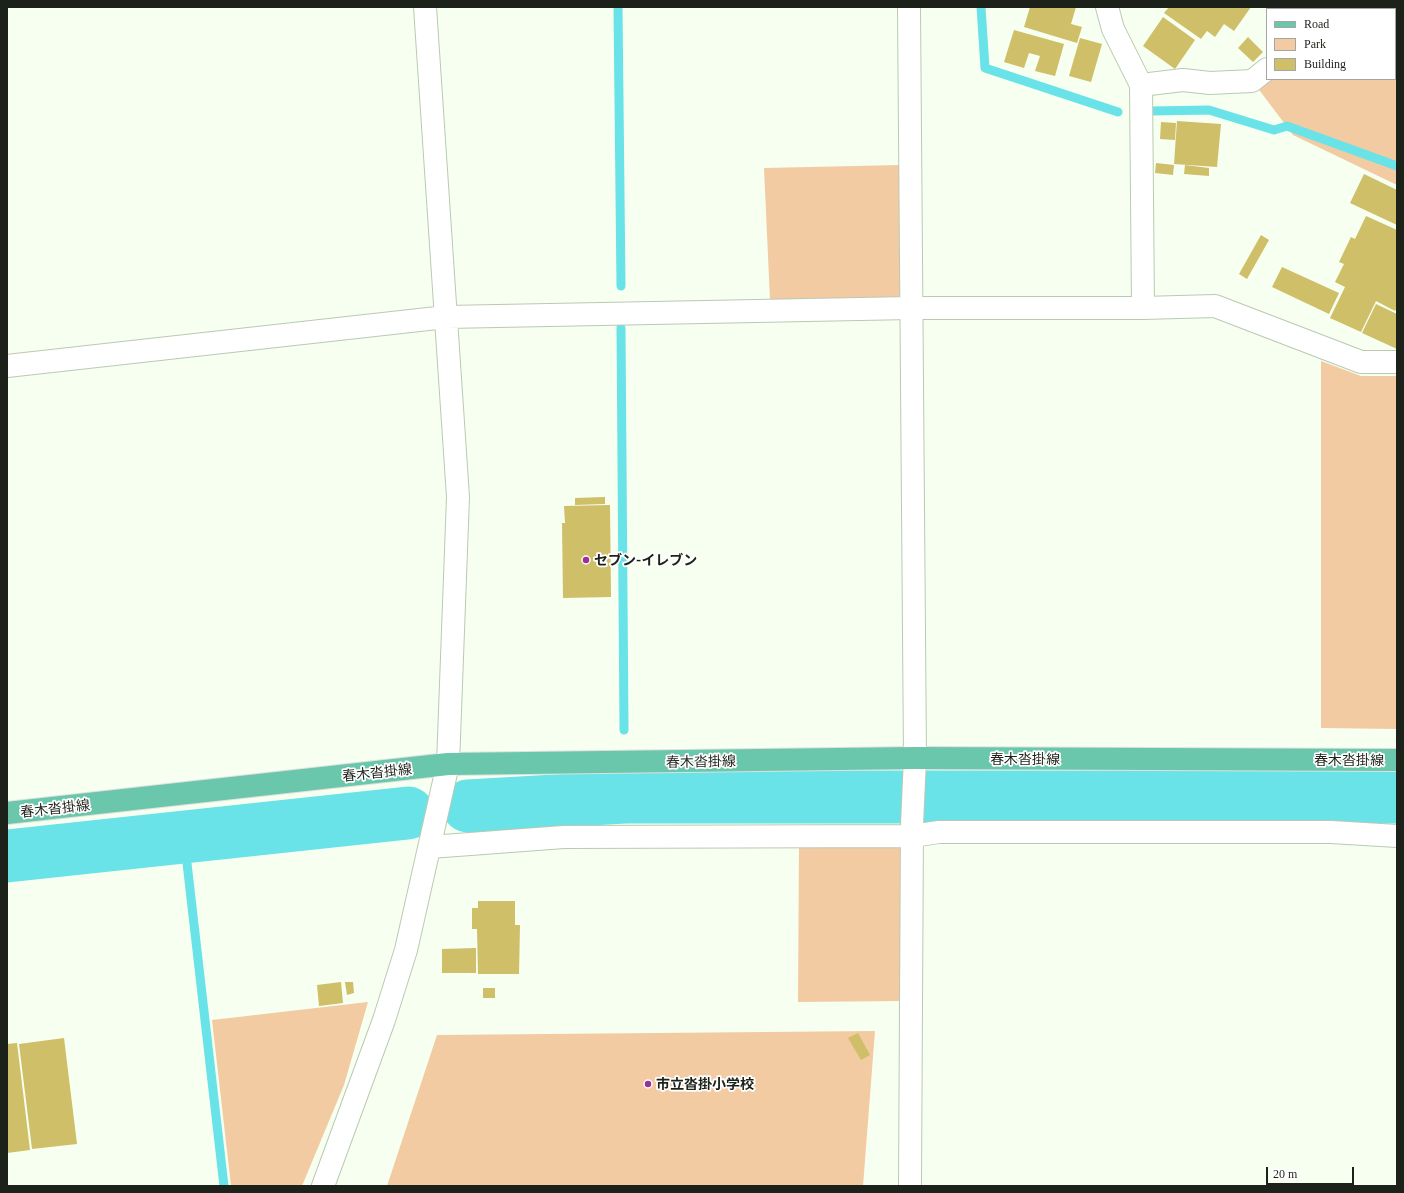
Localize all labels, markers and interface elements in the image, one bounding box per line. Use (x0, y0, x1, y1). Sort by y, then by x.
legend (1266, 8, 1396, 80)
text: Road (1304, 17, 1329, 31)
text: Park (1304, 37, 1326, 51)
text: Building (1304, 57, 1346, 71)
place label: セブン-イレブン (594, 552, 697, 568)
marker: セブン-イレブン (581, 555, 591, 565)
street label: 春木沓掛線 (990, 751, 1060, 767)
street label: 春木沓掛線 (666, 752, 736, 770)
street label: 春木沓掛線 (1314, 752, 1384, 768)
street label: 春木沓掛線 (341, 760, 413, 784)
street label: 春木沓掛線 (19, 796, 91, 820)
place label: 市立沓掛小学校 (656, 1076, 754, 1092)
marker: 市立沓掛小学校 (643, 1079, 653, 1089)
scale bar (1268, 1159, 1356, 1185)
text: 20 m (1273, 1167, 1297, 1181)

